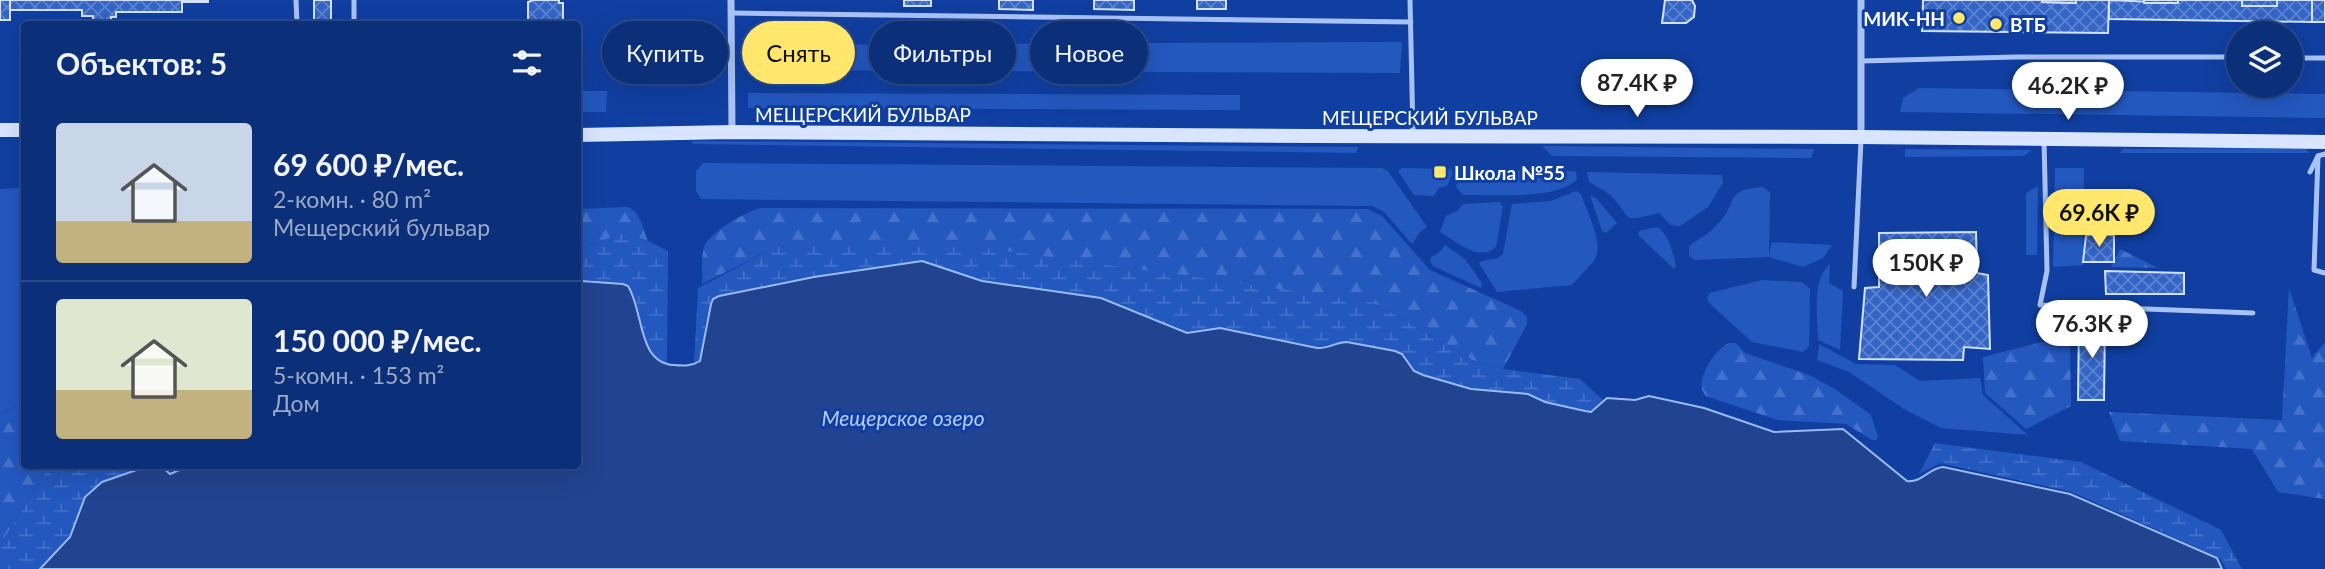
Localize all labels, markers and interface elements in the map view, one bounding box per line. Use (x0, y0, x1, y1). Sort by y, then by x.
place label: МИК-НН (1863, 7, 1945, 30)
marker: МИК-НН (1951, 10, 1967, 26)
place label: ВТБ (2010, 13, 2046, 36)
marker: ВТБ (1988, 16, 2004, 32)
chip: Купить (602, 21, 728, 84)
chip: Снять (742, 21, 855, 84)
chip: Фильтры (869, 21, 1016, 84)
chip: Новое (1030, 21, 1148, 84)
map controls (2226, 21, 2303, 98)
button: layers (2226, 21, 2303, 98)
icon: filters (508, 44, 546, 82)
text: Объектов: 5 (56, 45, 227, 81)
pin: 87.4K ₽ (1572, 60, 1702, 119)
pin: 46.2K ₽ (2003, 62, 2133, 122)
text: 87.4K ₽ (1597, 68, 1677, 96)
text: 46.2K ₽ (2028, 71, 2108, 99)
street label: МЕЩЕРСКИЙ БУЛЬВАР (755, 103, 971, 126)
street label: МЕЩЕРСКИЙ БУЛЬВАР (1322, 106, 1538, 129)
text: 69 600 ₽/мес. (273, 146, 464, 182)
icon: home (112, 151, 196, 235)
place label: Школа №55 (1454, 161, 1565, 184)
marker: Школа №55 (1432, 164, 1448, 180)
text: 2-комн. · 80 m² (273, 185, 431, 213)
pin: 69.6K ₽ (2034, 190, 2164, 249)
text: 69.6K ₽ (2059, 198, 2139, 226)
text: Мещерский бульвар (273, 213, 490, 241)
pin: 150K ₽ (1869, 240, 1983, 299)
text: 150K ₽ (1889, 248, 1963, 276)
pin: 76.3K ₽ (2027, 300, 2157, 360)
text: 76.3K ₽ (2052, 309, 2132, 337)
text: 150 000 ₽/мес. (273, 322, 482, 358)
icon: home (112, 327, 196, 411)
text: 5-комн. · 153 m² (273, 361, 444, 389)
text: Дом (273, 389, 320, 417)
water label: Мещерское озеро (821, 405, 985, 430)

